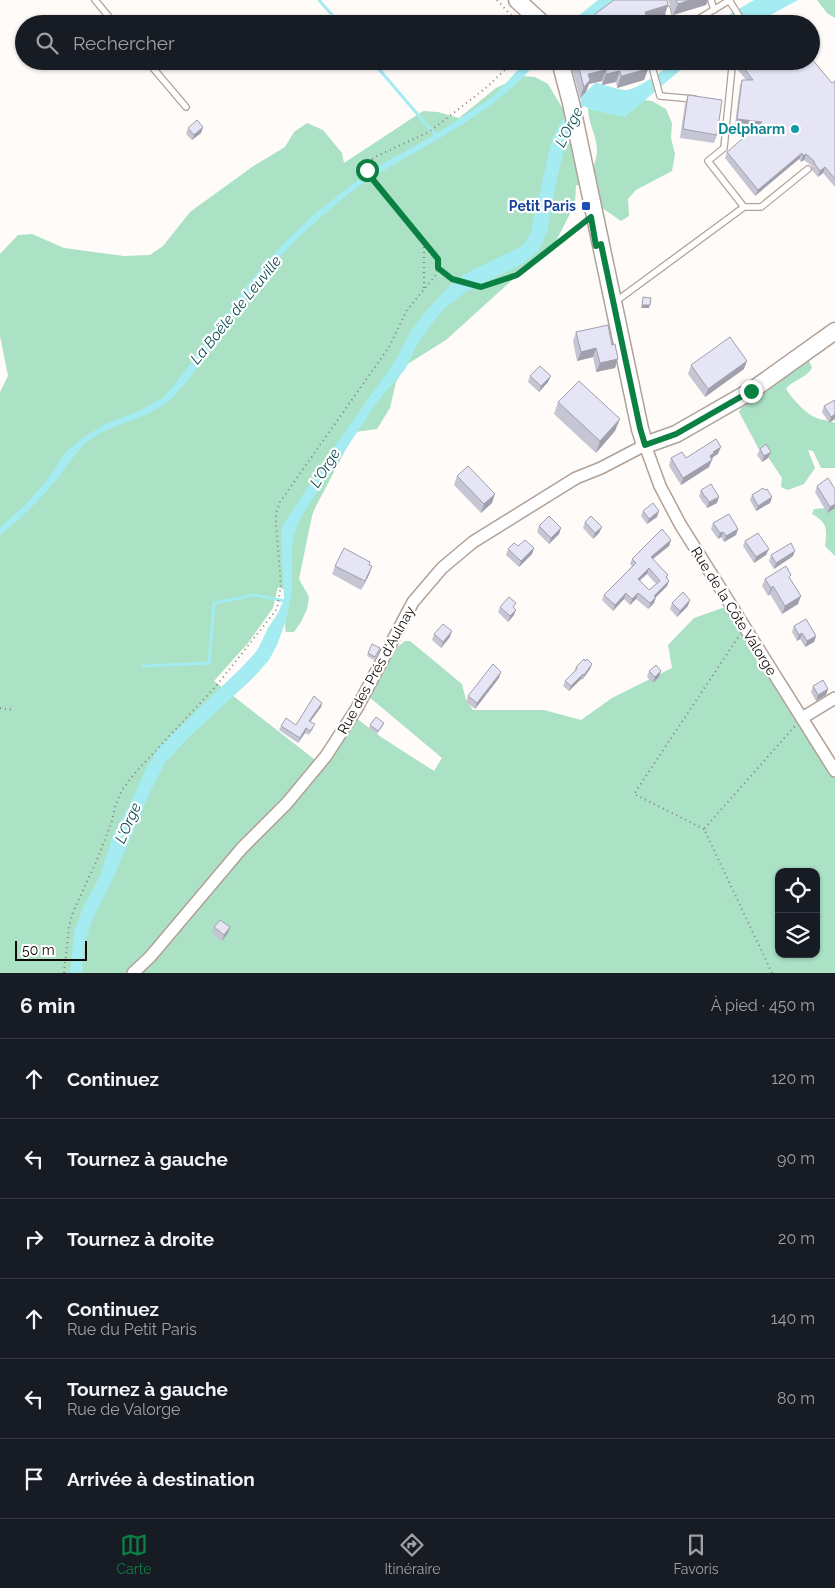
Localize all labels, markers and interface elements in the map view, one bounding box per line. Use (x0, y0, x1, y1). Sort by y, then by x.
search box (15, 15, 820, 70)
icon: search (33, 29, 61, 57)
text: Rechercher (73, 32, 175, 54)
water label: L'Orge (551, 104, 587, 150)
place label: Delpharm (718, 121, 785, 137)
marker: Delpharm (789, 123, 801, 135)
route start (356, 159, 379, 182)
place label: Petit Paris (509, 198, 576, 214)
marker: Petit Paris (580, 200, 592, 212)
water label: La Boële de Leuville (187, 252, 285, 368)
route end (740, 380, 763, 403)
water label: L'Orge (306, 445, 344, 491)
street label: Rue de la Côte Valorge (688, 544, 780, 678)
street label: Rue des Prés d'Aulnay (334, 603, 418, 737)
water label: L'Orge (111, 800, 145, 846)
map controls (775, 868, 820, 958)
button: locate (775, 868, 820, 913)
button: layers (775, 913, 820, 958)
scale bar (15, 938, 88, 961)
text: 50 m (22, 942, 55, 958)
text: 6 min (20, 993, 75, 1018)
text: À pied · 450 m (711, 996, 815, 1015)
icon: ahead (20, 1065, 48, 1093)
text: Continuez (67, 1068, 159, 1090)
text: 120 m (771, 1069, 815, 1088)
icon: left (20, 1145, 48, 1173)
text: Tournez à gauche (67, 1148, 228, 1170)
text: 90 m (777, 1149, 815, 1168)
icon: right (20, 1225, 48, 1253)
text: Tournez à droite (67, 1228, 214, 1250)
text: 20 m (778, 1229, 815, 1248)
text: Continuez (67, 1298, 159, 1320)
icon: ahead (20, 1305, 48, 1333)
text: 140 m (771, 1309, 815, 1328)
text: Rue du Petit Paris (67, 1320, 197, 1339)
text: Tournez à gauche (67, 1378, 228, 1400)
icon: left (20, 1385, 48, 1413)
text: 80 m (777, 1389, 815, 1408)
text: Rue de Valorge (67, 1400, 180, 1419)
icon: arrive (20, 1465, 48, 1493)
text: Arrivée à destination (67, 1468, 255, 1490)
tab: Carte (117, 1531, 151, 1577)
tab: Itinéraire (384, 1531, 440, 1577)
tab: Favoris (673, 1531, 718, 1577)

